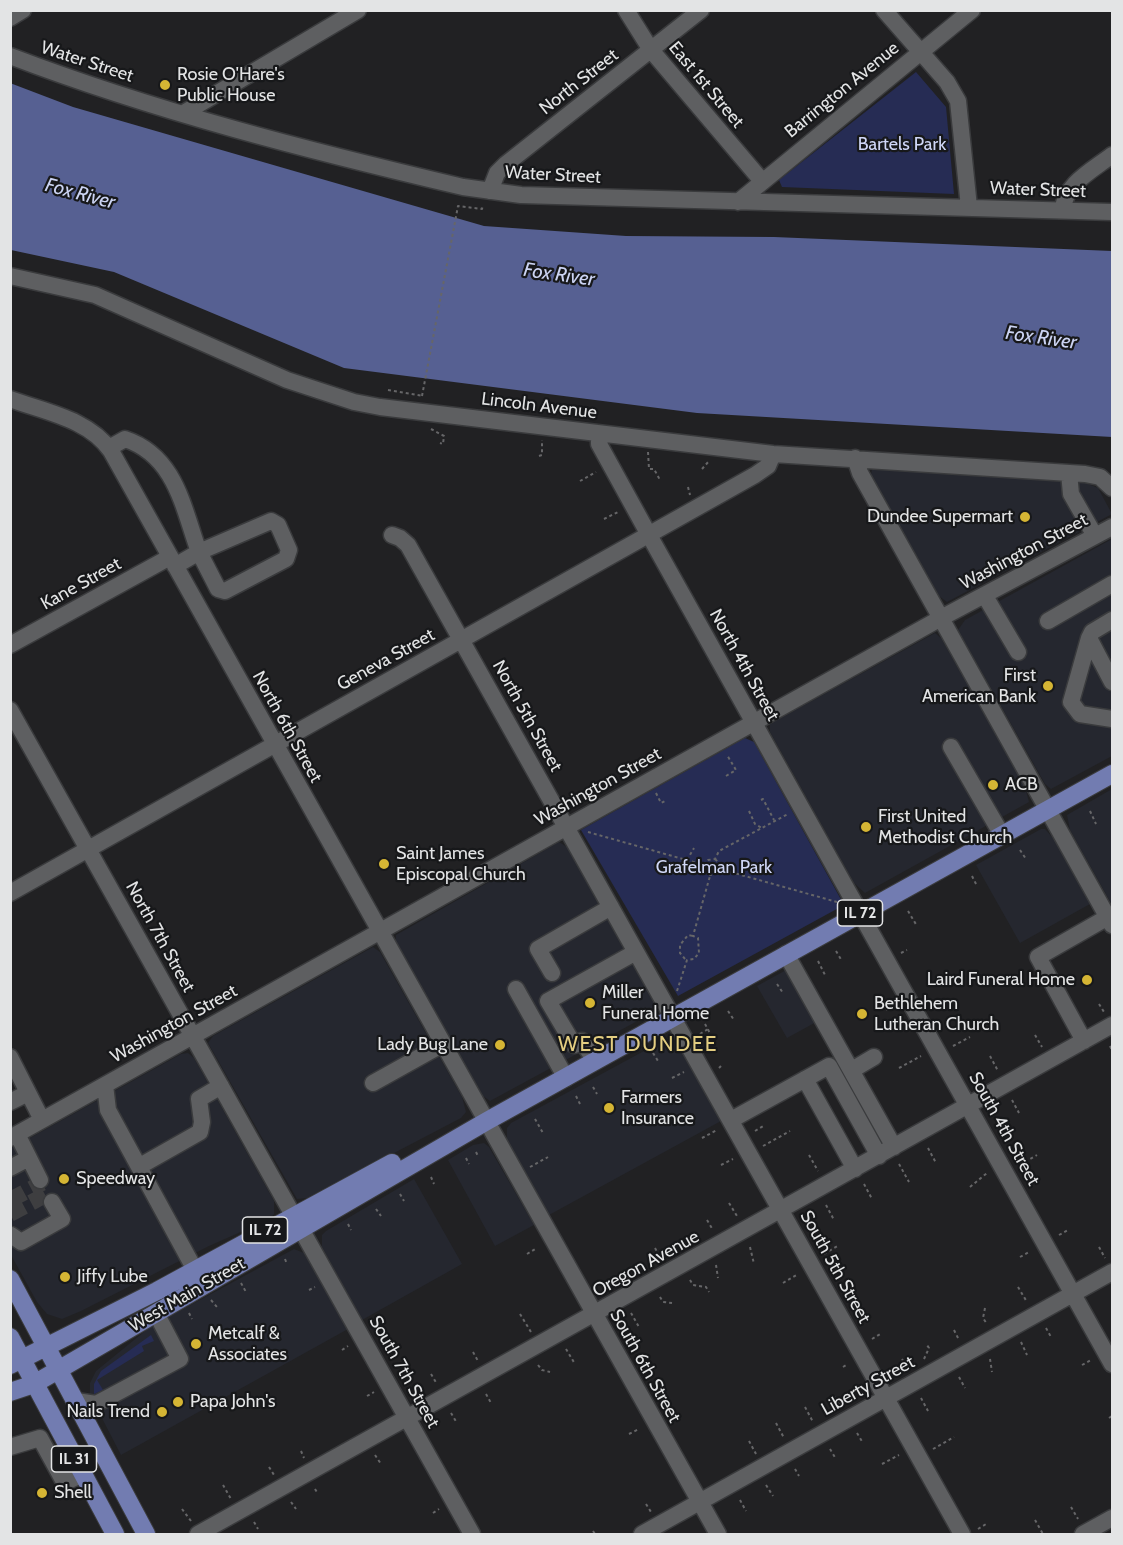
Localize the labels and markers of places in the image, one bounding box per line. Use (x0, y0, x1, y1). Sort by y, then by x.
place label: Rosie O'Hare's Public House (177, 64, 285, 106)
marker: Rosie O'Hare's Public House (158, 78, 172, 92)
place label: Dundee Supermart (867, 506, 1013, 528)
marker: Dundee Supermart (1018, 510, 1032, 524)
place label: First American Bank (922, 665, 1036, 708)
marker: First American Bank (1041, 679, 1055, 693)
place label: ACB (1005, 774, 1038, 796)
marker: ACB (986, 778, 1000, 792)
place label: First United Methodist Church (878, 806, 1012, 848)
marker: First United Methodist Church (859, 820, 873, 834)
place label: Saint James Episcopal Church (396, 843, 526, 886)
marker: Saint James Episcopal Church (377, 857, 391, 871)
place label: Laird Funeral Home (927, 969, 1075, 991)
marker: Laird Funeral Home (1080, 973, 1094, 987)
place label: Miller Funeral Home (602, 982, 709, 1024)
place label: Bethlehem Lutheran Church (874, 993, 999, 1036)
marker: Miller Funeral Home (583, 996, 597, 1010)
marker: Bethlehem Lutheran Church (855, 1007, 869, 1021)
place label: Lady Bug Lane (377, 1034, 488, 1056)
marker: Lady Bug Lane (493, 1038, 507, 1052)
place label: Farmers Insurance (621, 1087, 694, 1130)
marker: Farmers Insurance (602, 1101, 616, 1115)
place label: Speedway (76, 1168, 155, 1190)
marker: Speedway (57, 1172, 71, 1186)
place label: Jiffy Lube (77, 1266, 148, 1288)
marker: Jiffy Lube (58, 1270, 72, 1284)
place label: Metcalf & Associates (208, 1323, 287, 1366)
marker: Metcalf & Associates (189, 1337, 203, 1351)
place label: Papa John's (190, 1391, 275, 1413)
marker: Papa John's (171, 1395, 185, 1409)
place label: Nails Trend (67, 1401, 150, 1423)
marker: Nails Trend (155, 1405, 169, 1419)
place label: Shell (54, 1482, 92, 1504)
marker: Shell (35, 1486, 49, 1500)

